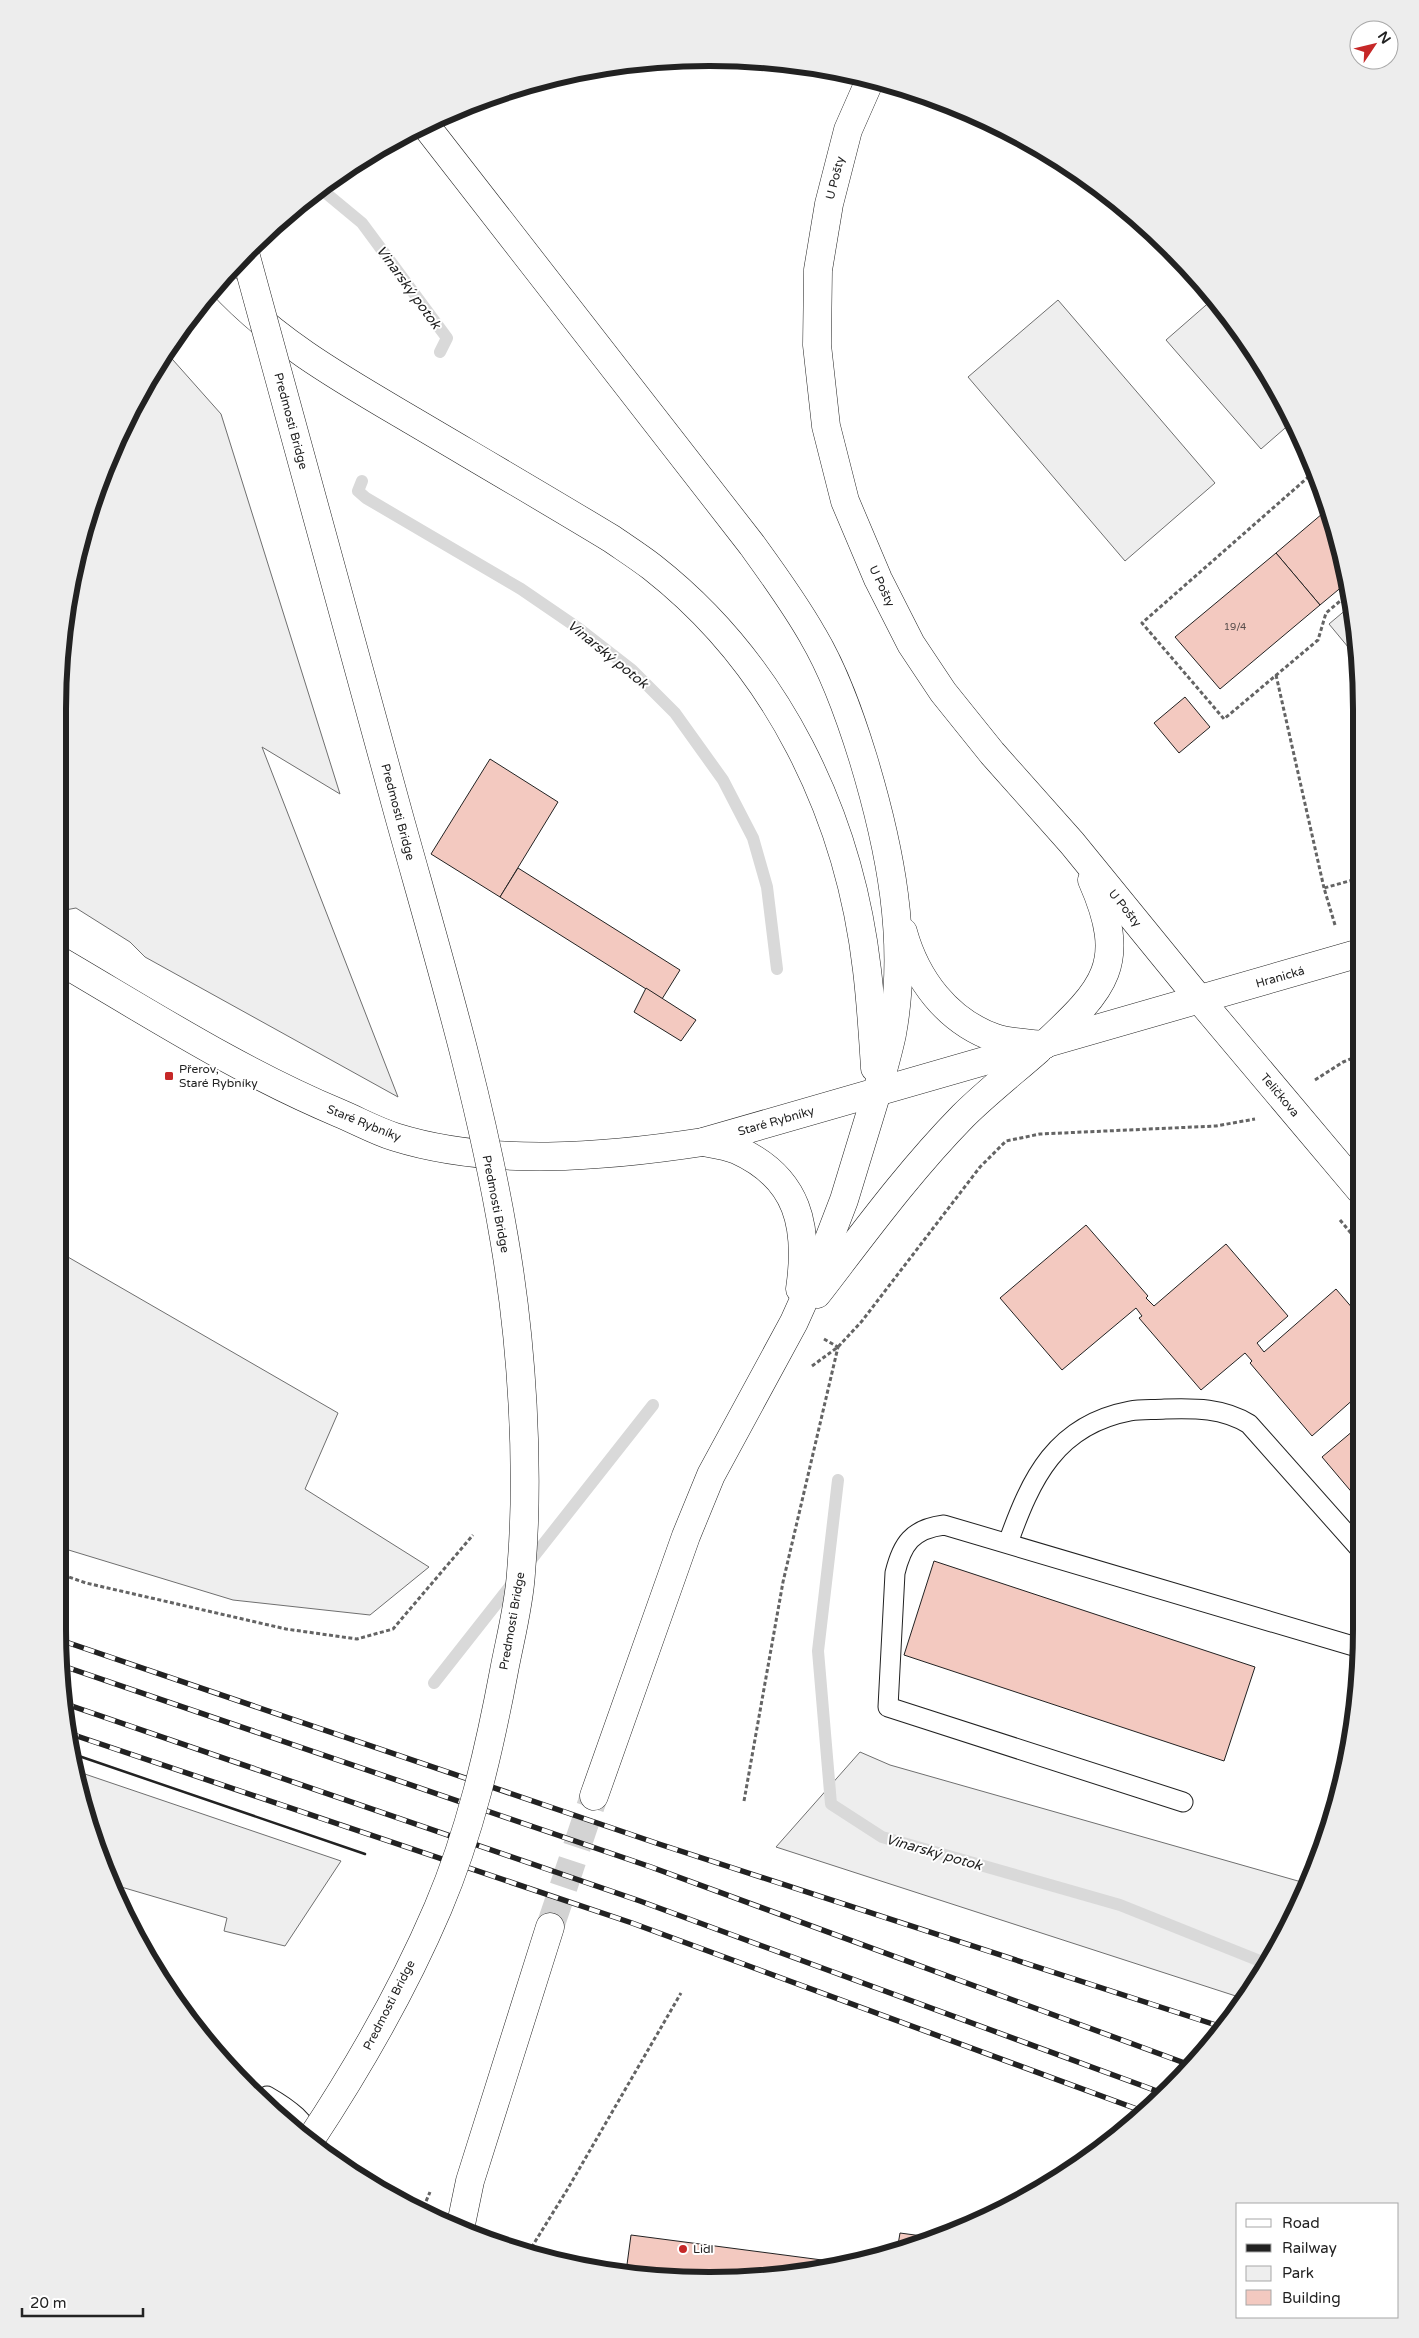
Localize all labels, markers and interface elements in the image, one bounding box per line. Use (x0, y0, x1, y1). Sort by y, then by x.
north arrow (1349, 20, 1399, 70)
text: N (1374, 28, 1394, 47)
street label: U Pošty (823, 154, 847, 201)
water label: Vinarský potok (373, 242, 445, 333)
street label: Predmosti Bridge (271, 371, 311, 471)
street label: U Pošty (866, 563, 898, 609)
water label: Vinarský potok (564, 617, 653, 693)
house number: 19/4 (1224, 621, 1246, 633)
street label: Predmosti Bridge (378, 762, 418, 862)
street label: U Pošty (1106, 886, 1145, 930)
street label: Hranická (1254, 963, 1306, 991)
place label: Přerov, Staré Rybníky (179, 1062, 258, 1090)
marker: Přerov, Staré Rybníky (163, 1070, 175, 1082)
street label: Teličkova (1258, 1070, 1302, 1120)
street label: Staré Rybníky (325, 1102, 404, 1144)
street label: Staré Rybníky (736, 1103, 816, 1139)
street label: Predmosti Bridge (480, 1154, 512, 1254)
street label: Predmosti Bridge (496, 1571, 528, 1671)
water label: Vinarský potok (884, 1831, 985, 1875)
street label: Predmosti Bridge (360, 1957, 418, 2052)
legend (1236, 2203, 1399, 2318)
text: Road (1282, 2214, 1320, 2232)
text: Railway (1282, 2239, 1337, 2257)
place label: Lidl (693, 2242, 713, 2256)
marker: Lidl (677, 2243, 689, 2255)
text: Park (1282, 2264, 1314, 2282)
scale bar (22, 2286, 144, 2318)
text: Building (1282, 2289, 1341, 2307)
text: 20 m (30, 2294, 67, 2312)

